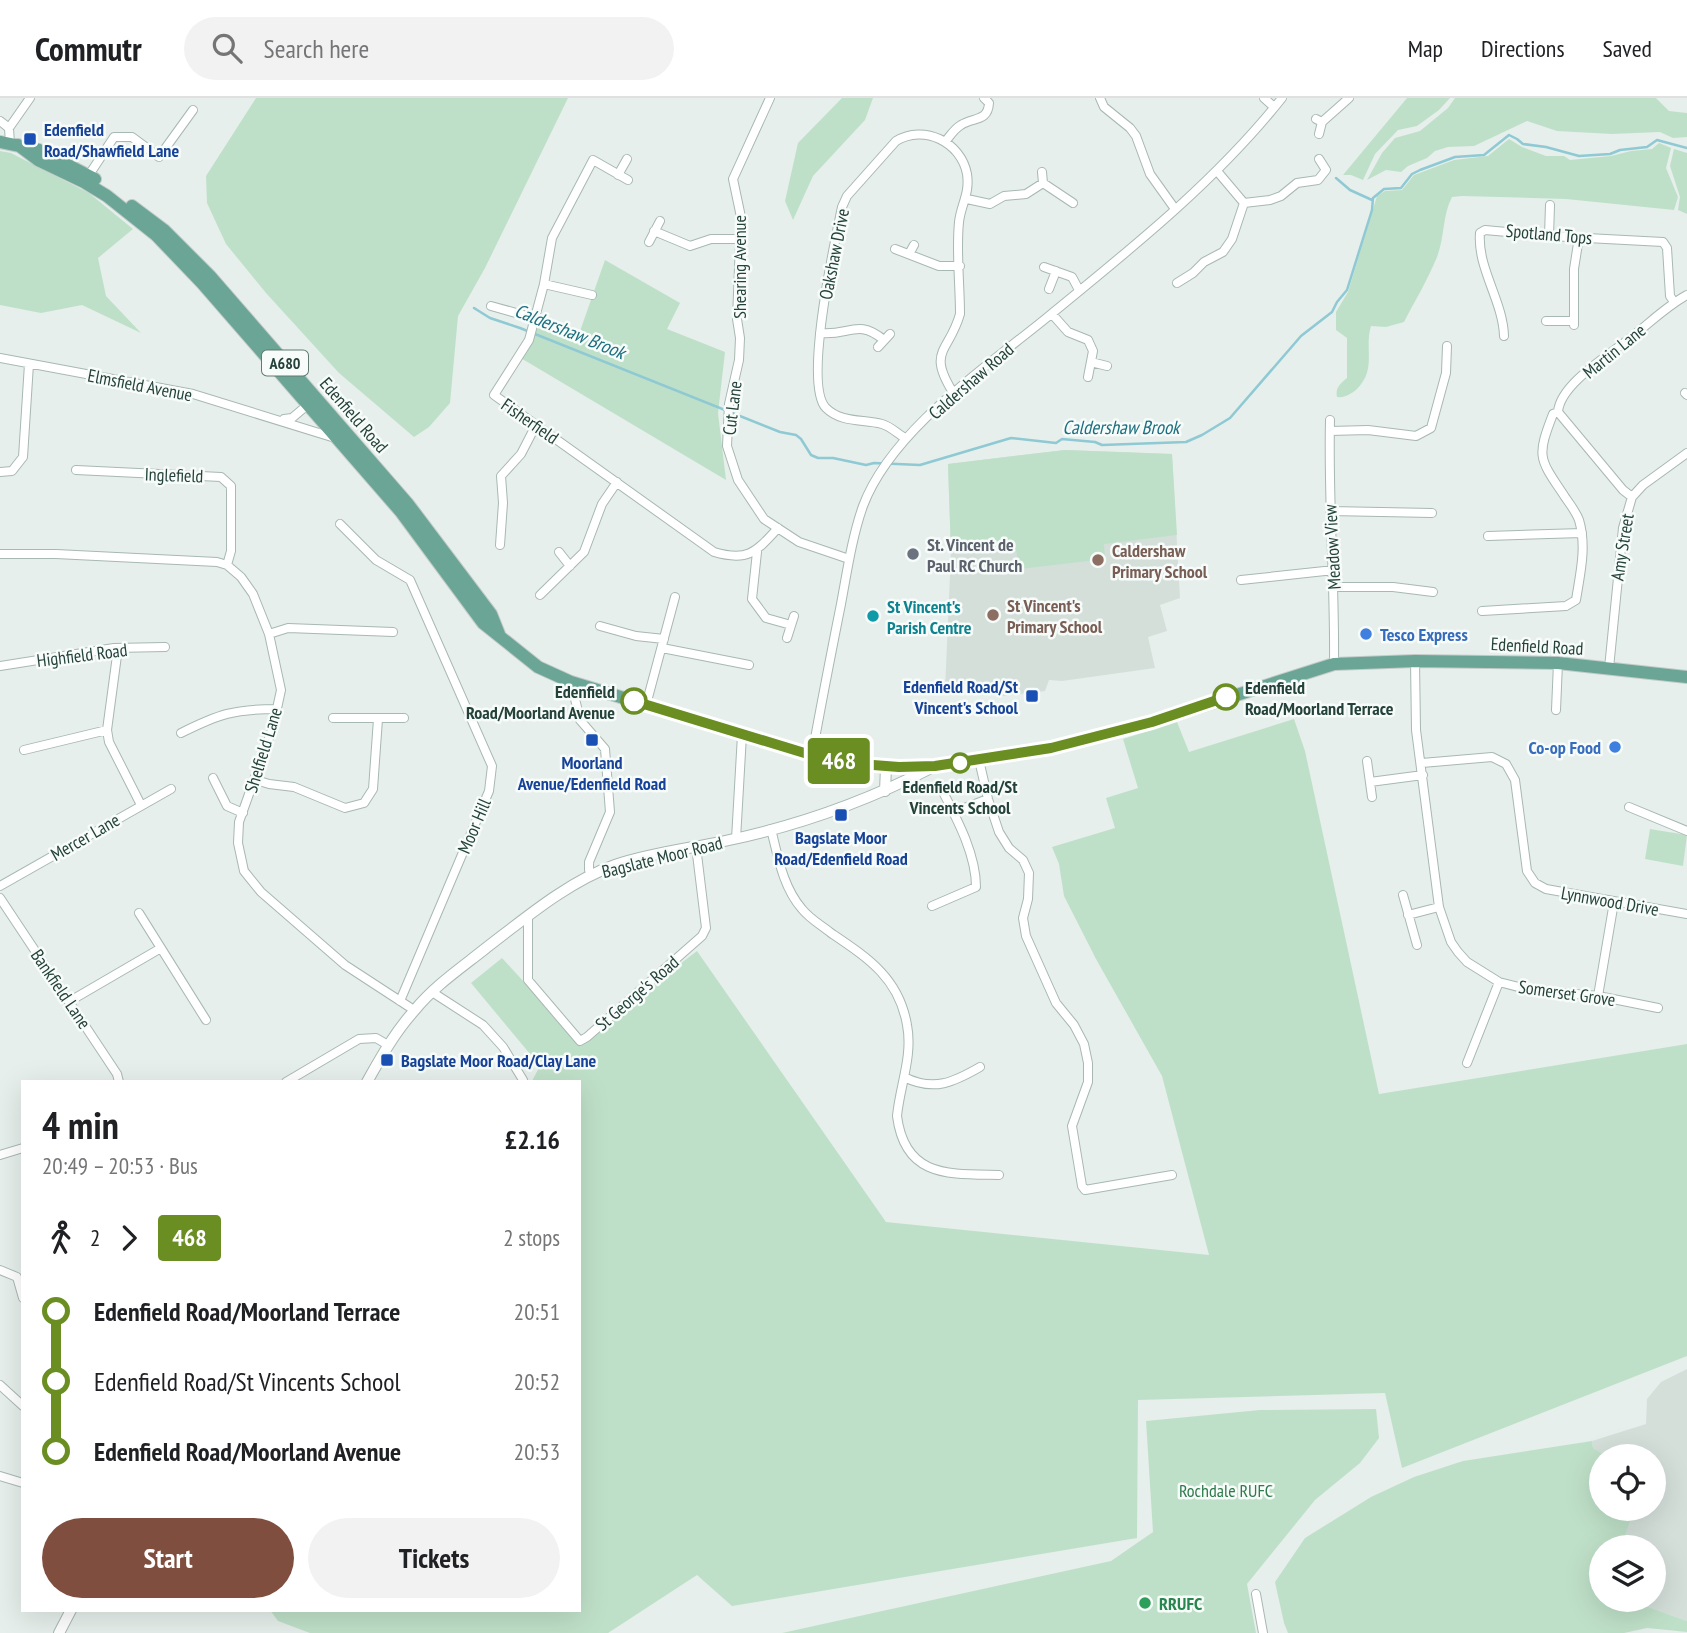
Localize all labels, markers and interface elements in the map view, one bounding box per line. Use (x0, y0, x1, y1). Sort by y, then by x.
search box (184, 17, 674, 80)
text: Commutr (35, 27, 142, 70)
icon: search (208, 29, 246, 67)
text: Search here (264, 32, 369, 65)
text: Map (1408, 33, 1443, 64)
text: Directions (1481, 33, 1565, 64)
text: Saved (1603, 33, 1652, 64)
place label: Edenfield Road/Shawfield Lane (44, 118, 179, 162)
marker: Edenfield Road/Shawfield Lane (22, 131, 38, 147)
street label: Oakshaw Drive (814, 207, 854, 301)
street label: Shearing Avenue (728, 215, 751, 319)
street label: Spotland Tops (1505, 219, 1593, 249)
water label: Caldershaw Brook (511, 298, 631, 365)
street label: Martin Lane (1578, 319, 1650, 383)
street label: Caldershaw Road (924, 338, 1018, 424)
road number: A680 (262, 350, 308, 376)
street label: Elmsfield Avenue (86, 364, 194, 406)
street label: Edenfield Road (315, 372, 393, 458)
street label: Cut Lane (717, 380, 747, 436)
street label: Fisherfield (497, 393, 563, 449)
water label: Caldershaw Brook (1063, 415, 1182, 439)
street label: Inglefield (144, 462, 204, 488)
street label: Meadow View (1318, 503, 1346, 590)
street label: Amy Street (1605, 512, 1639, 582)
place label: St. Vincent de Paul RC Church (927, 533, 1022, 577)
place label: Caldershaw Primary School (1112, 539, 1208, 583)
marker: St. Vincent de Paul RC Church (905, 546, 921, 562)
marker: Caldershaw Primary School (1090, 552, 1106, 568)
place label: St Vincent's Primary School (1007, 594, 1103, 638)
place label: St Vincent's Parish Centre (887, 595, 972, 639)
marker: St Vincent's Primary School (985, 607, 1001, 623)
marker: St Vincent's Parish Centre (865, 608, 881, 624)
place label: Tesco Express (1380, 623, 1468, 646)
marker: Tesco Express (1358, 626, 1374, 642)
street label: Edenfield Road (1490, 632, 1584, 660)
street label: Highfield Road (35, 638, 129, 672)
place label: Edenfield Road/St Vincent's School (903, 675, 1019, 719)
place label: Edenfield Road/Moorland Terrace (1245, 676, 1394, 720)
place label: Edenfield Road/Moorland Avenue (466, 680, 615, 724)
marker: Edenfield Road/Moorland Terrace (1213, 684, 1239, 710)
marker: Edenfield Road/Moorland Avenue (621, 688, 647, 714)
marker: Edenfield Road/St Vincent's School (1024, 688, 1040, 704)
street label: Shelfield Lane (239, 705, 287, 795)
marker: Moorland Avenue/Edenfield Road (584, 732, 600, 748)
place label: Co-op Food (1529, 736, 1601, 759)
line badge: 468 (799, 738, 879, 784)
marker: Co-op Food (1607, 739, 1623, 755)
text: 468 (822, 745, 856, 776)
place label: Moorland Avenue/Edenfield Road (517, 751, 666, 795)
marker: Edenfield Road/St Vincents School (950, 753, 970, 773)
place label: Edenfield Road/St Vincents School (903, 775, 1018, 819)
street label: Moor Hill (452, 794, 496, 857)
marker: Bagslate Moor Road/Edenfield Road (833, 807, 849, 823)
street label: Mercer Lane (46, 808, 124, 866)
place label: Bagslate Moor Road/Edenfield Road (774, 826, 908, 870)
street label: Bagslate Moor Road (599, 831, 725, 883)
street label: Lynnwood Drive (1559, 881, 1661, 921)
street label: Bankfield Lane (26, 945, 96, 1033)
street label: St George's Road (590, 950, 684, 1036)
street label: Somerset Grove (1517, 975, 1617, 1011)
place label: Bagslate Moor Road/Clay Lane (401, 1049, 597, 1072)
marker: Bagslate Moor Road/Clay Lane (379, 1052, 395, 1068)
text: 4 min (42, 1100, 119, 1149)
text: £2.16 (505, 1123, 560, 1156)
text: 20:49 – 20:53 · Bus (42, 1151, 198, 1180)
icon: walk (42, 1219, 80, 1257)
icon: forward (110, 1219, 148, 1257)
text: 468 (172, 1222, 207, 1253)
text: 2 (90, 1223, 100, 1252)
text: 2 stops (503, 1223, 560, 1252)
text: Edenfield Road/Moorland Terrace (94, 1295, 400, 1328)
text: 20:51 (514, 1297, 560, 1326)
text: Edenfield Road/St Vincents School (94, 1365, 401, 1398)
text: 20:52 (514, 1367, 560, 1396)
text: Edenfield Road/Moorland Avenue (94, 1435, 401, 1468)
text: 20:53 (514, 1437, 560, 1466)
map controls (1589, 1444, 1666, 1612)
button: locate (1589, 1444, 1666, 1521)
park label: Rochdale RUFC (1179, 1479, 1273, 1502)
button: Start (42, 1518, 294, 1598)
button: Tickets (308, 1518, 560, 1598)
button: layers (1589, 1535, 1666, 1612)
place label: RRUFC (1159, 1592, 1202, 1615)
marker: RRUFC (1137, 1595, 1153, 1611)

